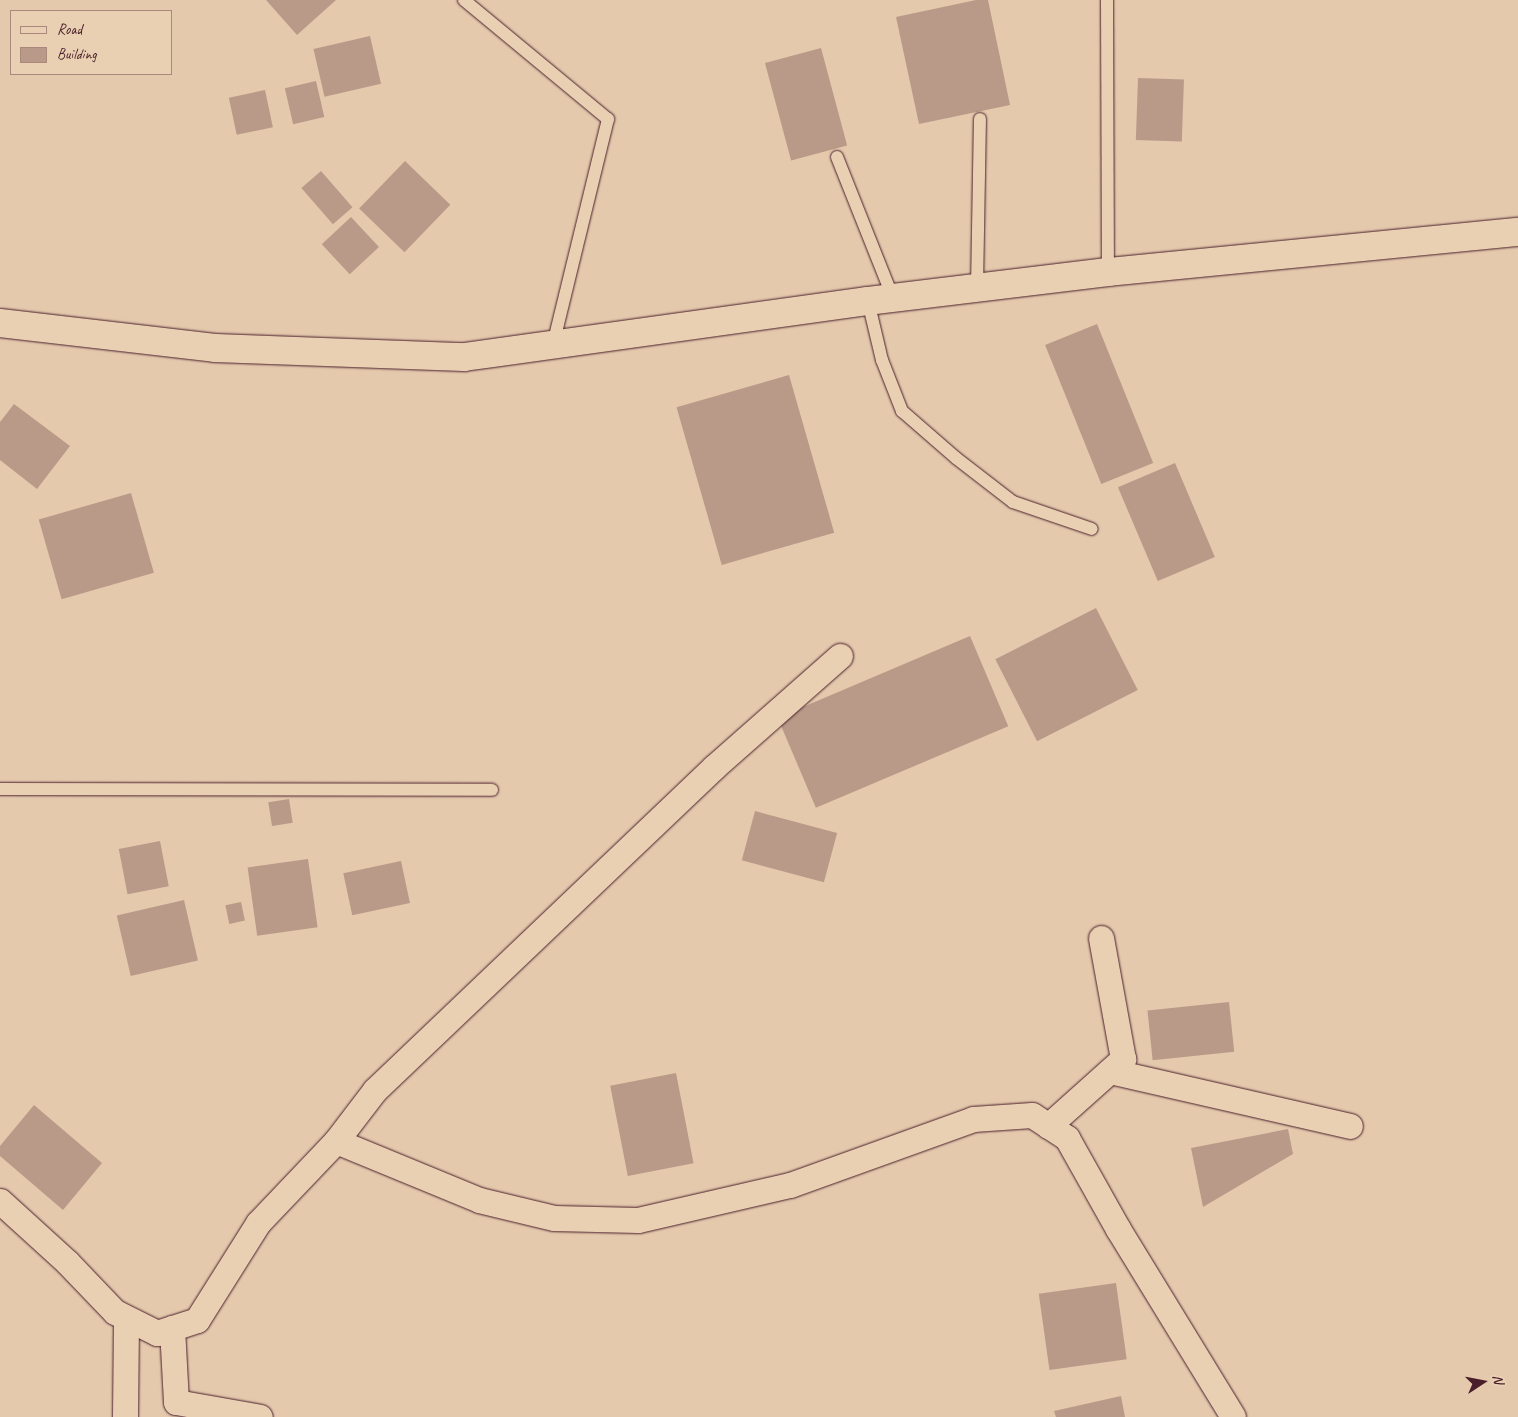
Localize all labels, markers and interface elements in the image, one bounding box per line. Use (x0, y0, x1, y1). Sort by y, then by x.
legend (10, 10, 172, 75)
text: Road (57, 20, 82, 39)
text: Building (57, 45, 96, 64)
north arrow (1458, 1357, 1508, 1407)
text: N (1489, 1373, 1507, 1385)

